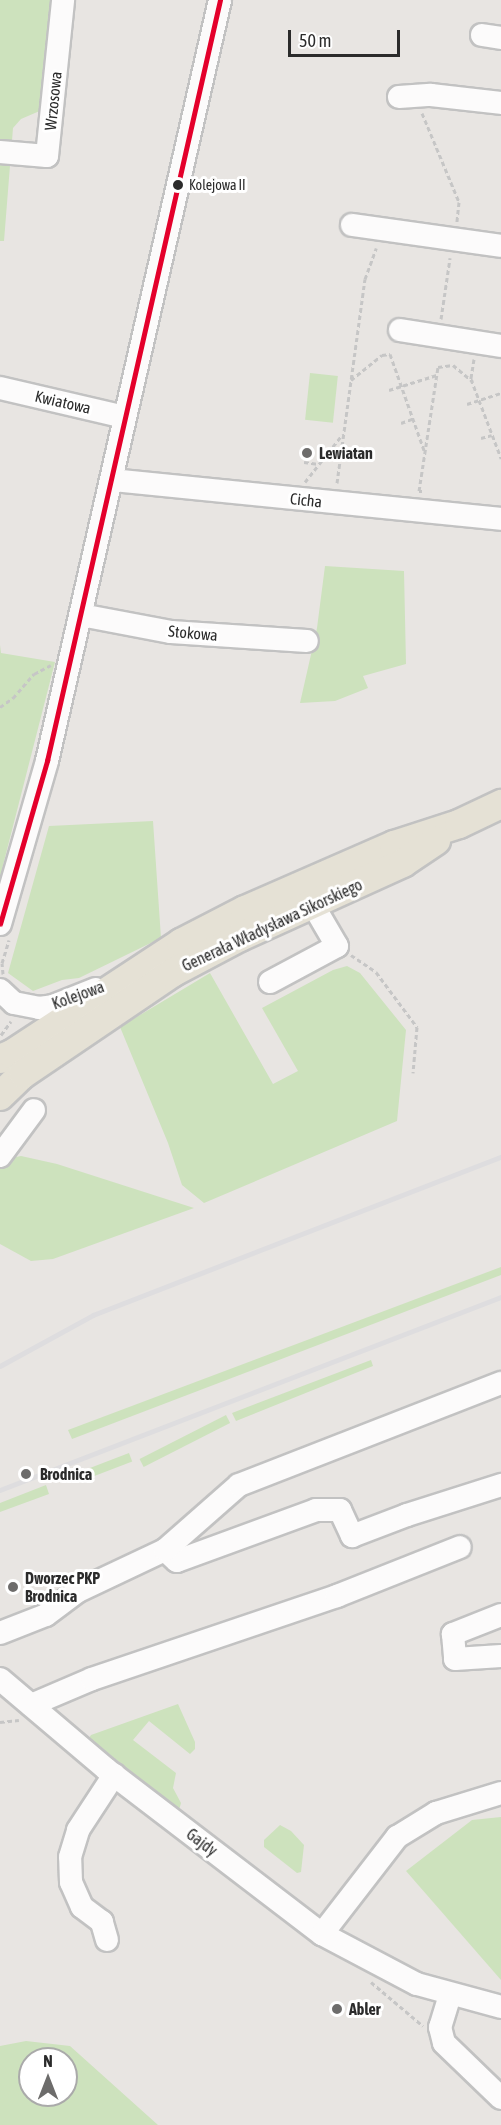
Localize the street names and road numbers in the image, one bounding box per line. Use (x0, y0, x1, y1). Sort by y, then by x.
street label: Wrzosowa (40, 71, 66, 131)
street label: Kwiatowa (33, 386, 93, 418)
street label: Cicha (289, 489, 323, 511)
street label: Stokowa (167, 621, 219, 645)
street label: Generała Władysława Sikorskiego (179, 875, 365, 975)
street label: Kolejowa (49, 977, 107, 1013)
street label: Gajdy (183, 1824, 221, 1860)

